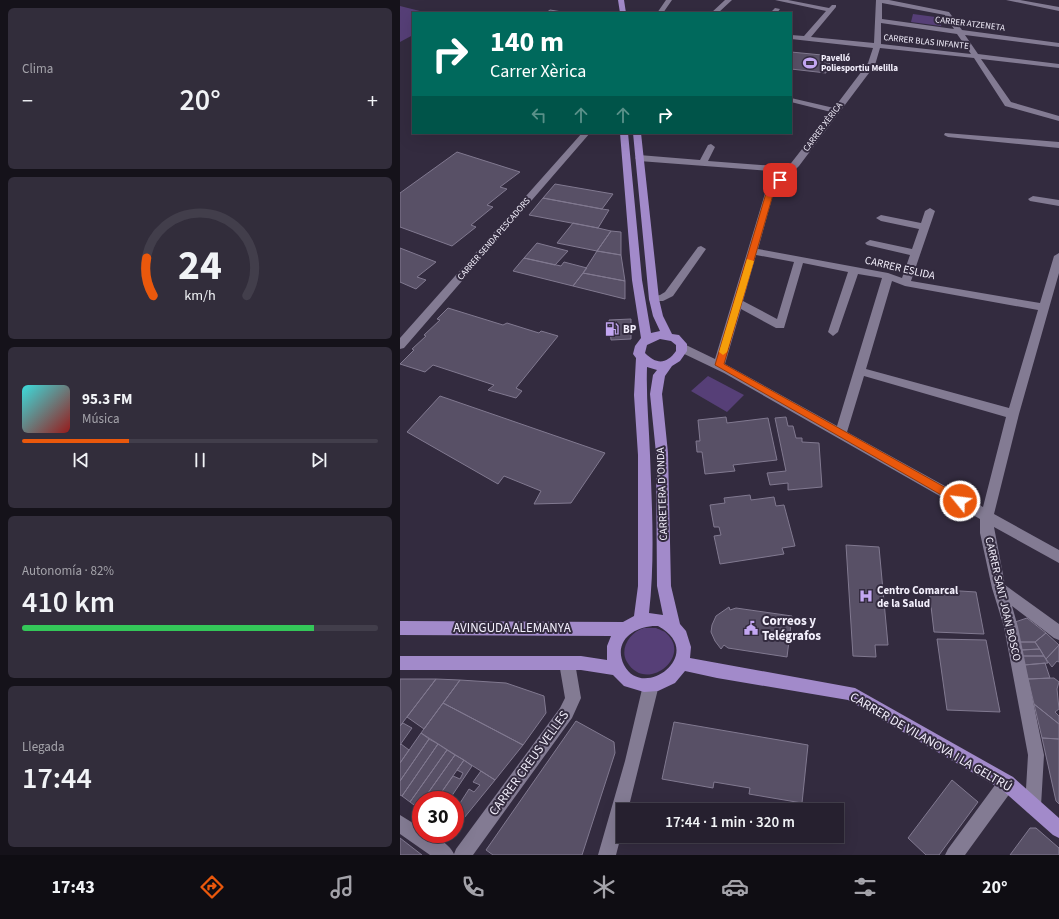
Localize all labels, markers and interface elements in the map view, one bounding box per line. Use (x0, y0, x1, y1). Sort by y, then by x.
street label: CARRER ATZENETA (934, 13, 1006, 35)
text: 140 m (490, 22, 564, 62)
icon: right (424, 28, 476, 80)
street label: CARRER BLAS INFANTE (883, 31, 970, 53)
place label: Pavelló Poliesportiu Melilla (821, 52, 898, 75)
sports icon: Pavelló Poliesportiu Melilla (802, 55, 818, 71)
text: Carrer Xèrica (490, 59, 586, 84)
text: Clima (22, 60, 53, 78)
text: 20° (179, 79, 221, 122)
text: − (22, 85, 33, 117)
text: + (367, 85, 378, 117)
street label: CARRER XÈRICA (800, 100, 846, 154)
icon: left (528, 104, 550, 126)
icon: ahead (570, 104, 592, 126)
icon: ahead (612, 104, 634, 126)
icon: right (654, 104, 676, 126)
pin (763, 163, 797, 197)
icon: arrive (769, 169, 791, 191)
street label: CARRER SENDA PESCADORS (455, 195, 534, 283)
text: 24 (178, 236, 222, 296)
street label: CARRER ESLIDA (863, 253, 937, 283)
text: km/h (184, 285, 216, 306)
fuel station icon: BP (604, 321, 620, 337)
place label: BP (623, 322, 637, 337)
text: 95.3 FM (82, 389, 133, 410)
text: Música (82, 410, 120, 428)
street label: CARRETERA D'ONDA (653, 447, 671, 541)
icon: previous (70, 449, 92, 471)
icon: pause (189, 449, 211, 471)
icon: next (308, 449, 330, 471)
position arrow (939, 480, 981, 522)
street label: CARRER SANT JOAN BOSCO (981, 536, 1025, 662)
text: Autonomía · 82% (22, 562, 114, 580)
text: 410 km (22, 581, 115, 624)
place label: Centro Comarcal de la Salud (877, 583, 959, 611)
hospital icon: Centro Comarcal de la Salud (858, 588, 874, 604)
place label: Correos y Telégrafos (762, 612, 821, 645)
street label: AVINGUDA ALEMANYA (453, 619, 572, 637)
public building icon: Correos y Telégrafos (743, 620, 759, 636)
street label: CARRER DE VILANOVA I LA GELTRÚ (847, 688, 1015, 796)
street label: CARRER CREUS VELLES (485, 707, 573, 819)
text: Llegada (22, 738, 65, 756)
text: 17:44 (22, 757, 92, 800)
speed limit sign: 30 (412, 791, 464, 843)
text: 17:44 · 1 min · 320 m (665, 812, 795, 833)
icon: directions (198, 873, 226, 901)
icon: music (328, 873, 356, 901)
icon: phone (459, 873, 487, 901)
icon: climate (590, 873, 618, 901)
icon: car (721, 873, 749, 901)
icon: filters (851, 873, 879, 901)
text: 17:43 (51, 875, 95, 900)
text: 20° (982, 875, 1008, 900)

